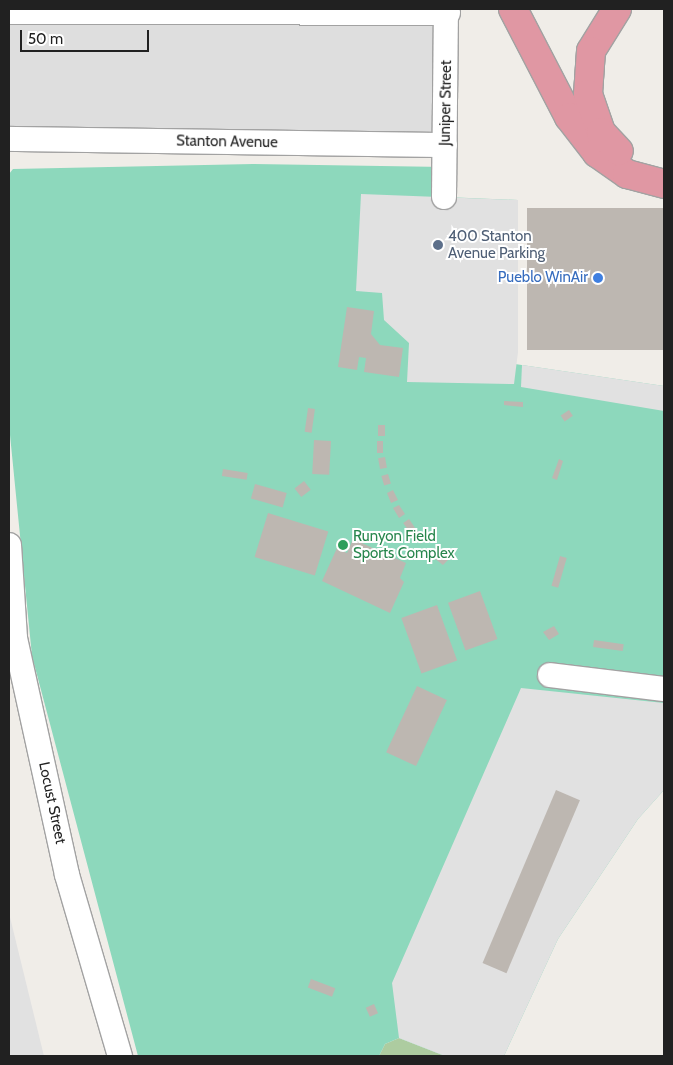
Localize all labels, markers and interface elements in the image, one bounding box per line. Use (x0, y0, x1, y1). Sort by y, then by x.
scale bar (22, 20, 151, 52)
text: 50 m (28, 30, 63, 48)
street label: Juniper Street (436, 60, 456, 146)
street label: Stanton Avenue (176, 132, 278, 152)
place label: 400 Stanton Avenue Parking (448, 227, 545, 262)
marker: 400 Stanton Avenue Parking (432, 239, 444, 251)
place label: Pueblo WinAir (498, 269, 588, 287)
marker: Pueblo WinAir (592, 272, 604, 284)
place label: Runyon Field Sports Complex (353, 527, 455, 562)
marker: Runyon Field Sports Complex (337, 539, 349, 551)
street label: Locust Street (35, 760, 69, 846)

